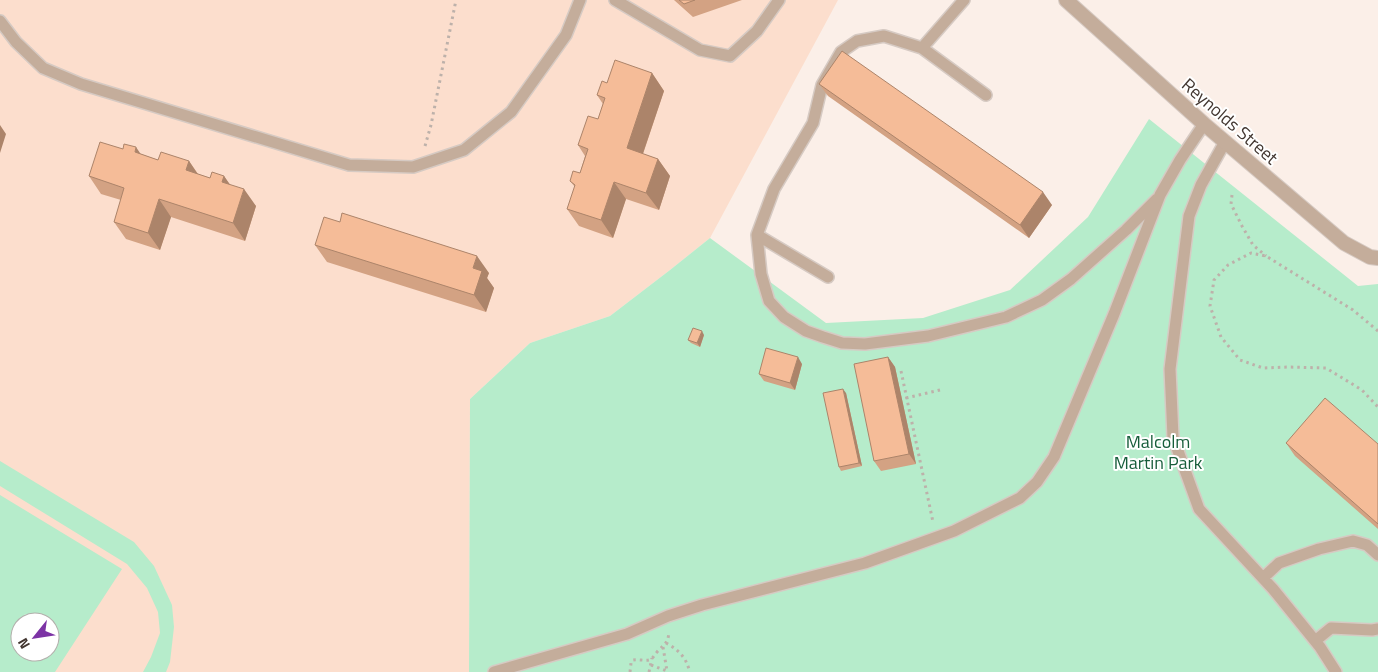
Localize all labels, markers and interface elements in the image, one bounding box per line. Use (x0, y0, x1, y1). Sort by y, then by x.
street label: Reynolds Street (1176, 71, 1285, 171)
park label: Malcolm Martin Park (1114, 428, 1203, 476)
north arrow (10, 612, 60, 662)
text: N (12, 634, 35, 653)

